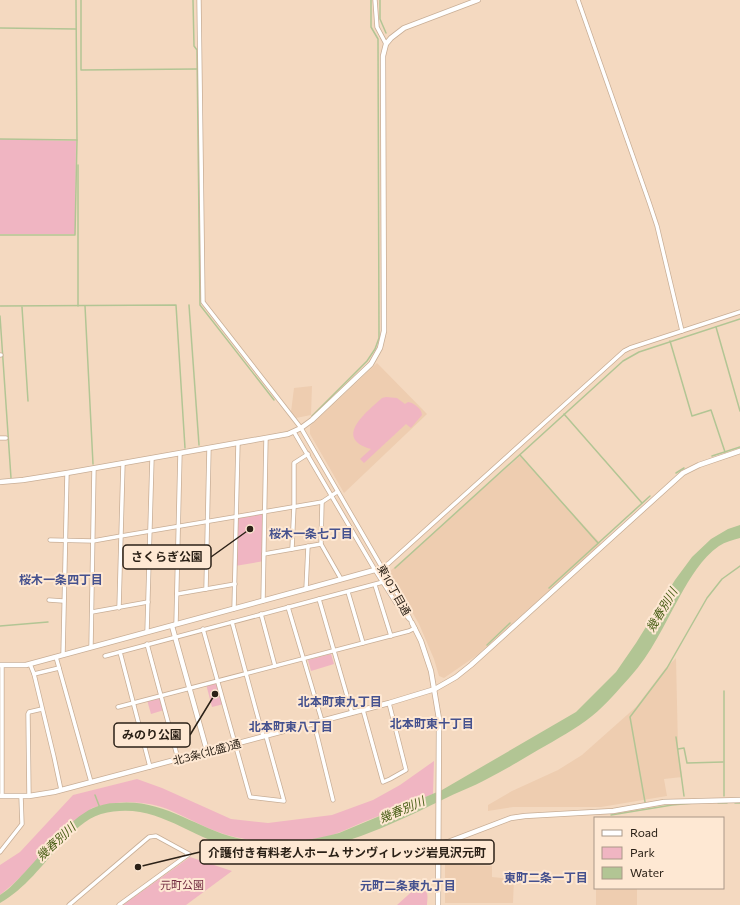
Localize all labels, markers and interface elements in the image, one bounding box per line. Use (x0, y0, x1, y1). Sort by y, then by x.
district label: 桜木一条七丁目 (269, 526, 353, 540)
callout: さくらぎ公園 (123, 545, 211, 569)
text: さくらぎ公園 (131, 549, 203, 563)
street label: 東10丁目通 (375, 562, 414, 617)
district label: 桜木一条四丁目 (19, 572, 103, 586)
water label: 幾春別川 (643, 584, 681, 634)
district label: 北本町東九丁目 (298, 694, 382, 708)
district label: 北本町東十丁目 (390, 716, 474, 730)
district label: 北本町東八丁目 (249, 719, 333, 733)
callout: みのり公園 (114, 723, 190, 747)
text: みのり公園 (122, 727, 182, 741)
street label: 北3条(北盛)通 (172, 736, 242, 767)
water label: 幾春別川 (377, 792, 428, 825)
legend (594, 817, 724, 889)
water label: 幾春別川 (33, 818, 79, 863)
text: Road (630, 825, 658, 839)
callout: 介護付き有料老人ホーム サンヴィレッジ岩見沢元町 (200, 840, 494, 864)
text: 介護付き有料老人ホーム サンヴィレッジ岩見沢元町 (208, 845, 486, 859)
text: Park (630, 845, 656, 859)
text: Water (630, 865, 664, 879)
district label: 東町二条一丁目 (504, 870, 588, 884)
park label: 元町公園 (160, 878, 204, 891)
district label: 元町二条東九丁目 (360, 878, 456, 892)

